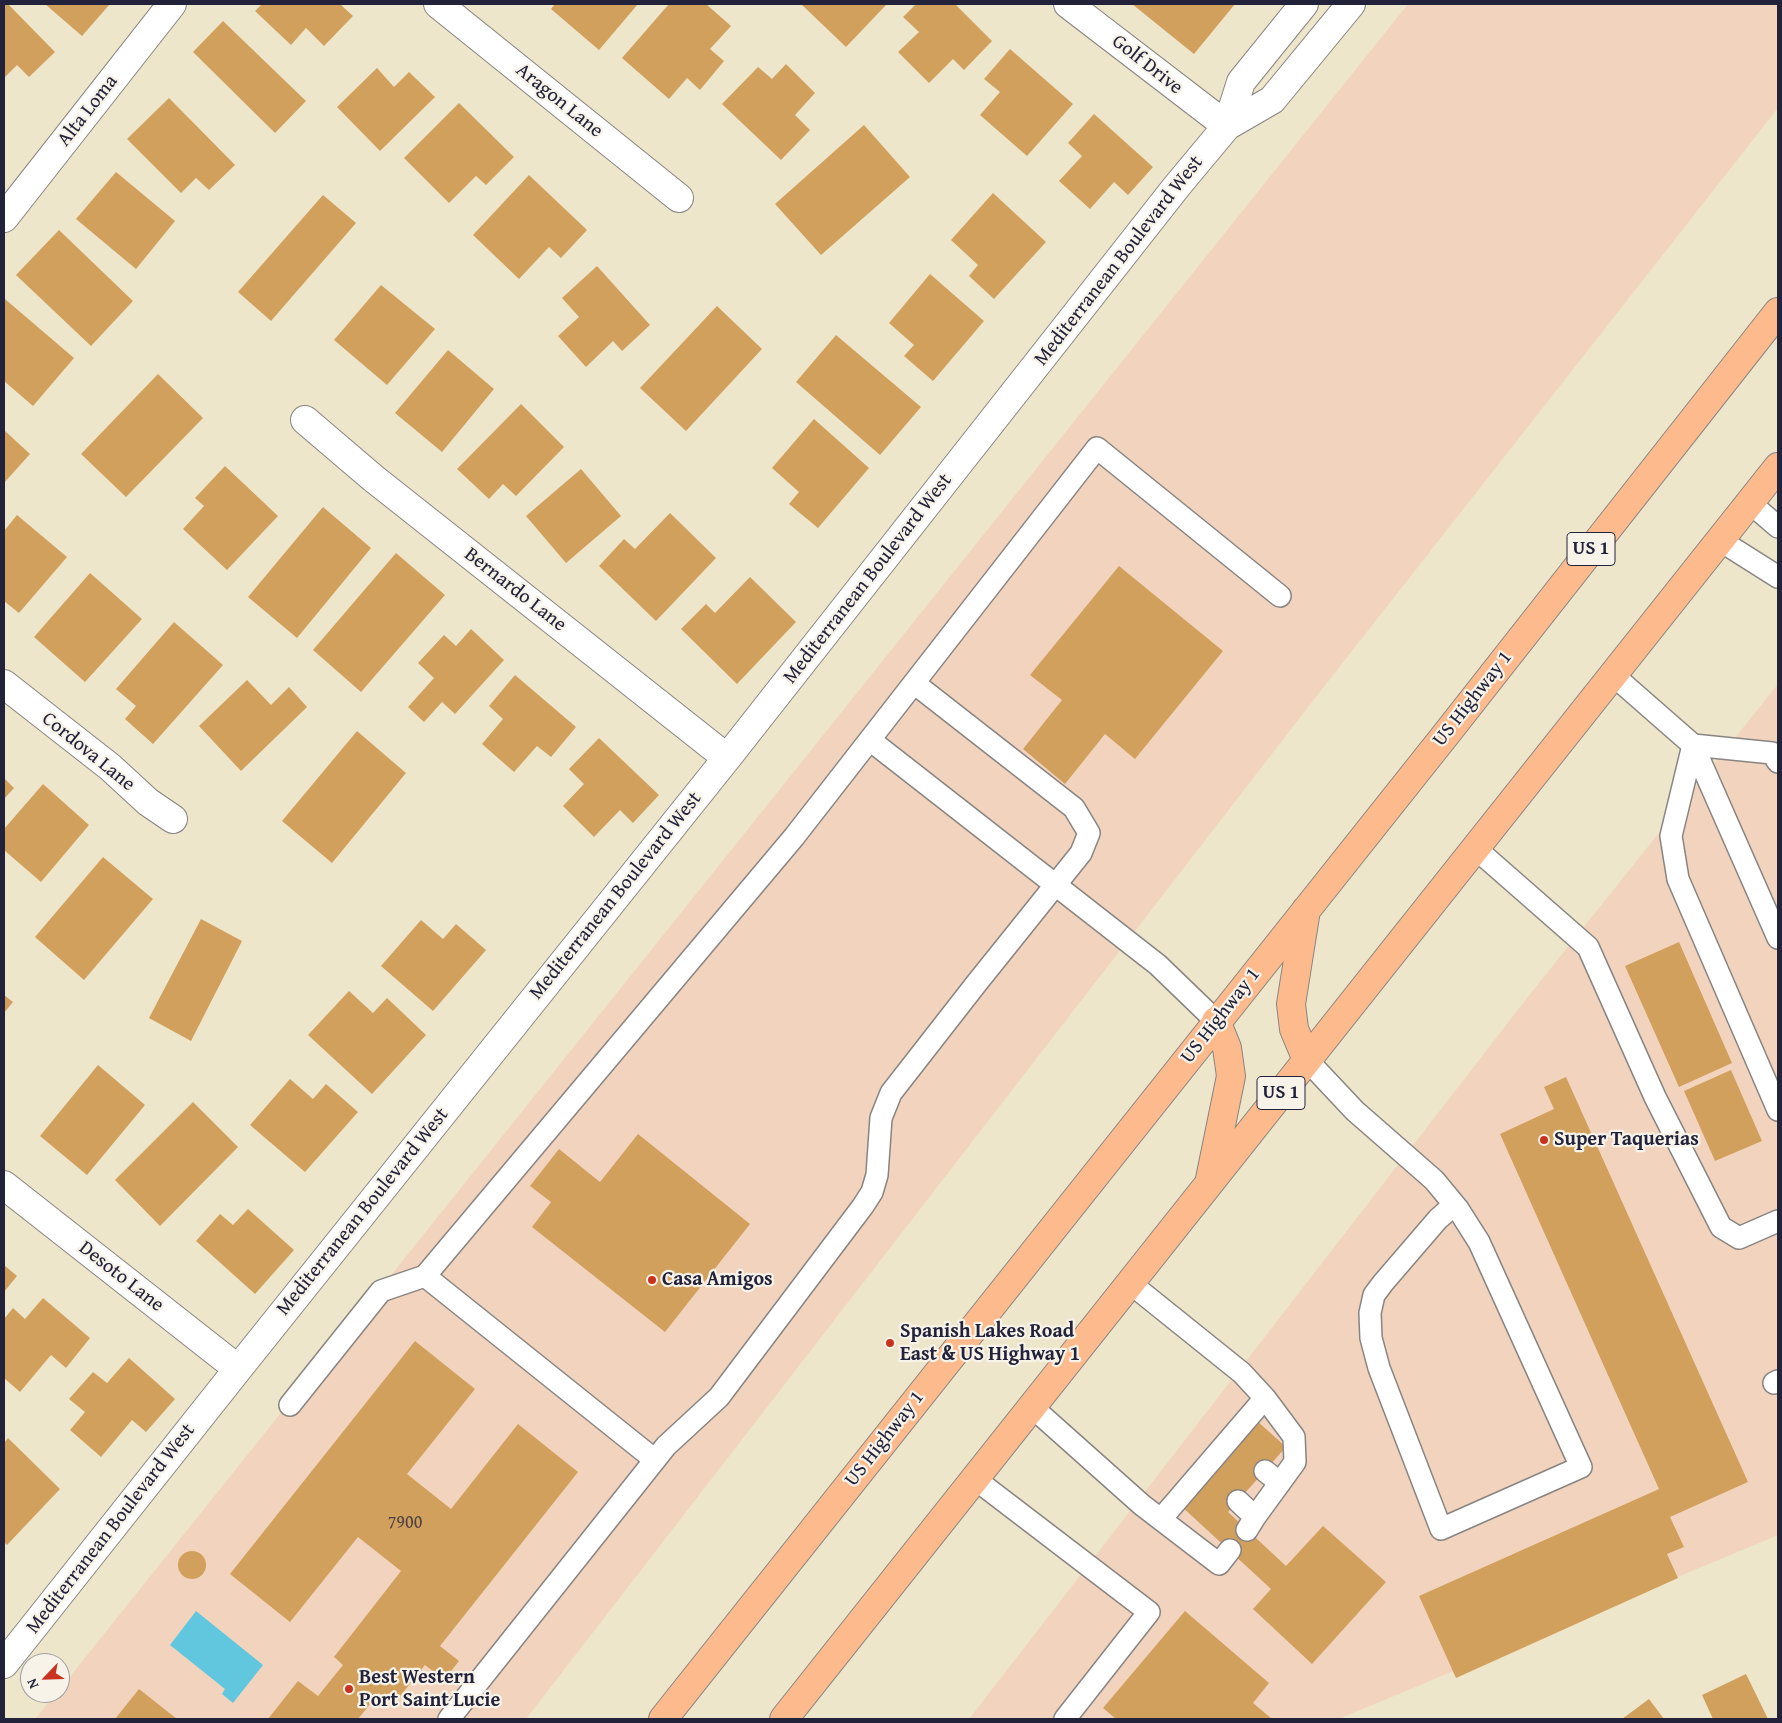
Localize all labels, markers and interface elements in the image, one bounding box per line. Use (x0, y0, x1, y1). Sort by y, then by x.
street label: Golf Drive (1107, 30, 1187, 100)
street label: Aragon Lane (511, 59, 607, 143)
street label: Alta Loma (53, 70, 123, 152)
street label: Mediterranean Boulevard West (1029, 151, 1209, 371)
street label: Mediterranean Boulevard West (778, 469, 958, 689)
road number: US 1 (1567, 532, 1615, 566)
street label: Bernardo Lane (459, 543, 571, 637)
street label: US Highway 1 (1428, 646, 1518, 752)
street label: Cordova Lane (37, 707, 139, 797)
street label: Mediterranean Boulevard West (525, 787, 707, 1005)
street label: US Highway 1 (1176, 963, 1266, 1069)
road number: US 1 (1257, 1076, 1305, 1110)
street label: Mediterranean Boulevard West (272, 1103, 454, 1321)
place label: Super Taquerias (1554, 1128, 1699, 1152)
marker: Super Taquerias (1538, 1134, 1550, 1146)
street label: Desoto Lane (74, 1236, 168, 1318)
place label: Casa Amigos (662, 1268, 773, 1292)
marker: Casa Amigos (646, 1274, 658, 1286)
place label: Spanish Lakes Road East & US Highway 1 (900, 1320, 1080, 1367)
marker: Spanish Lakes Road East & US Highway 1 (884, 1337, 896, 1349)
street label: US Highway 1 (840, 1386, 930, 1492)
street label: Mediterranean Boulevard West (21, 1419, 201, 1639)
house number: 7900 (388, 1512, 422, 1534)
north arrow (20, 1653, 70, 1703)
place label: Best Western Port Saint Lucie (359, 1666, 500, 1713)
text: N (21, 1675, 43, 1692)
marker: Best Western Port Saint Lucie (343, 1683, 355, 1695)

